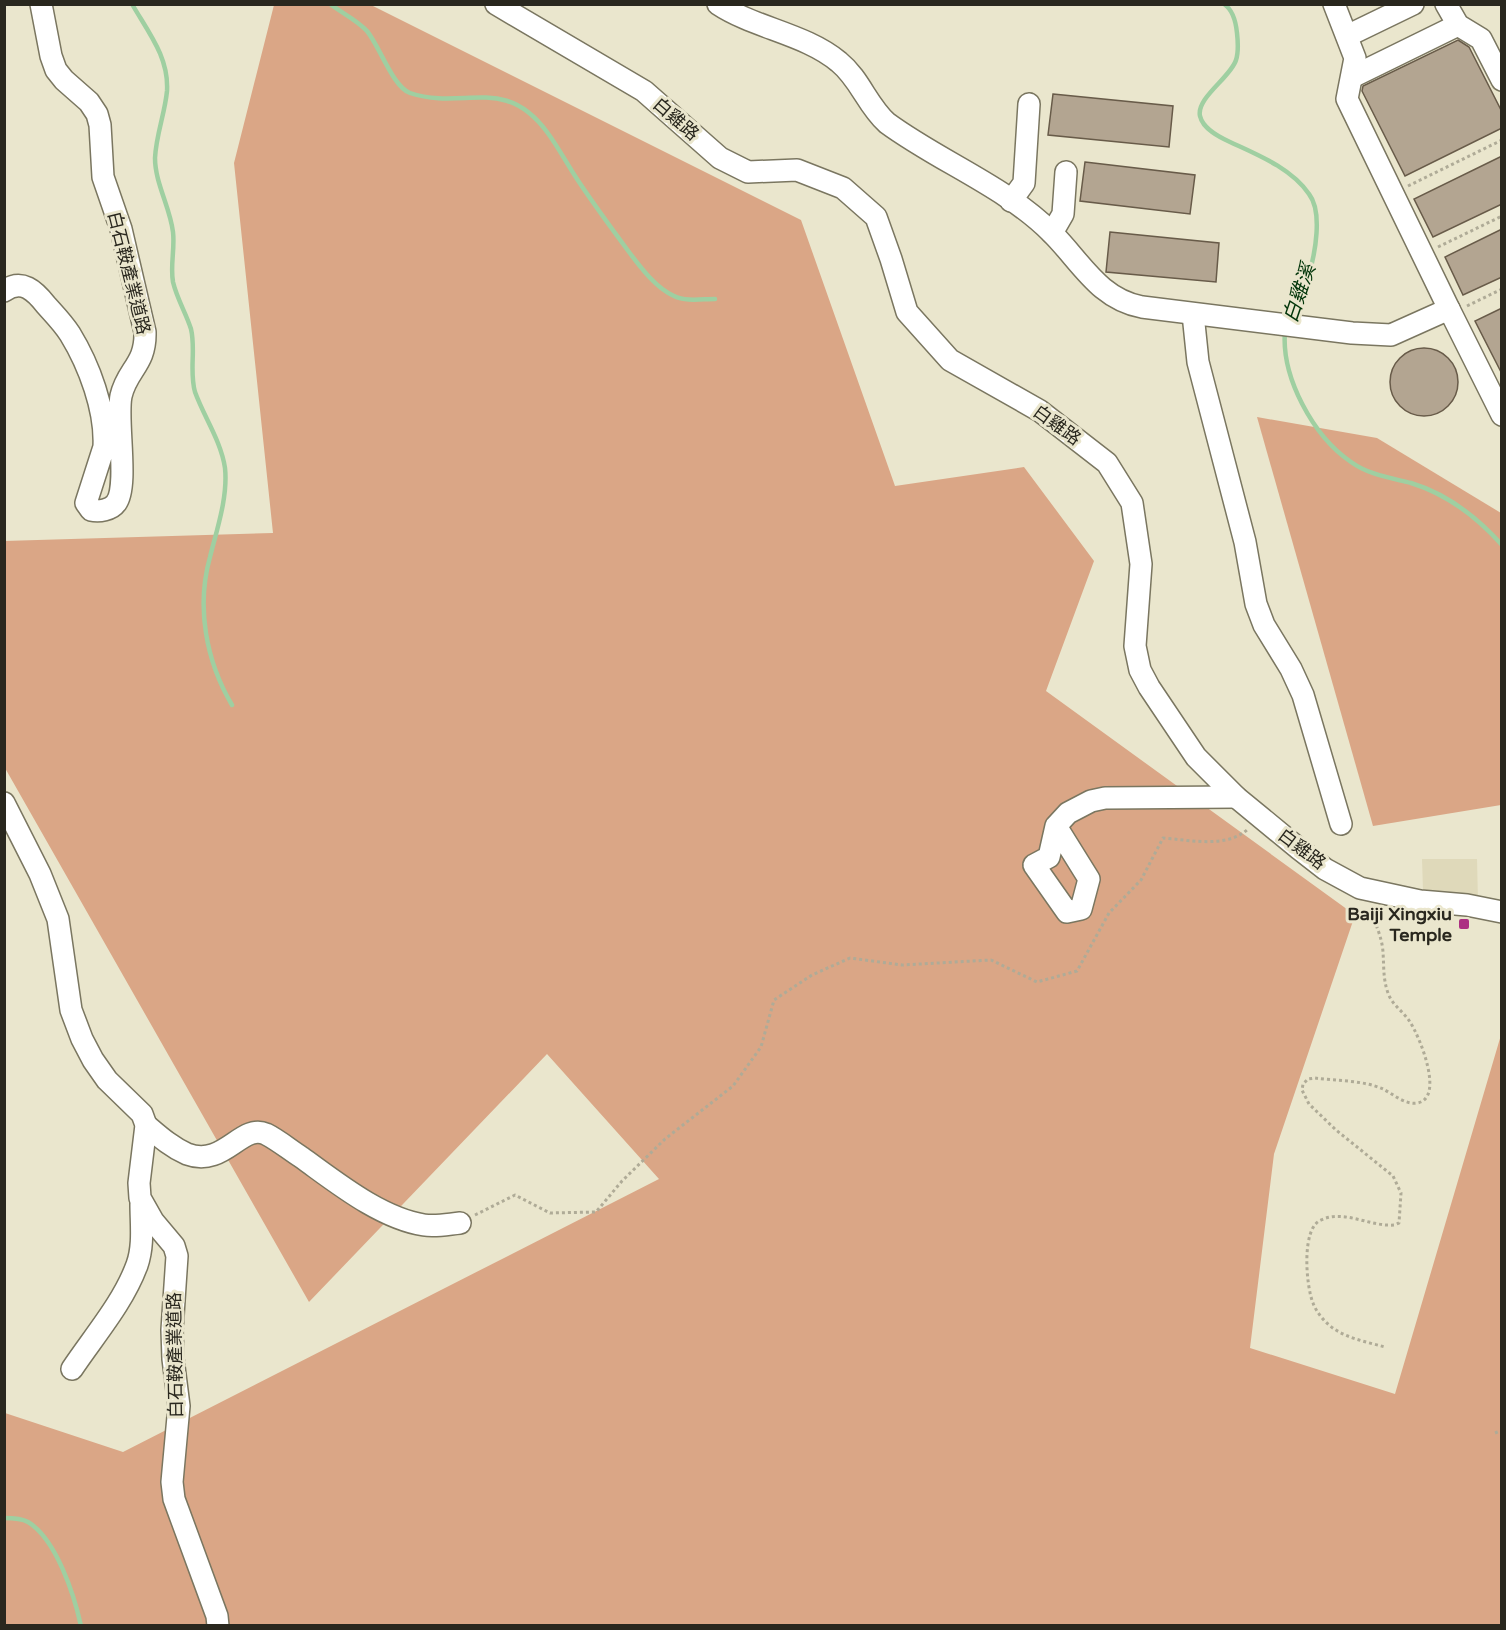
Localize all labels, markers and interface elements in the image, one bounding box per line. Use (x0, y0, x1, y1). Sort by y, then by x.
street label: 白雞路 (648, 93, 704, 145)
street label: 白石鞍產業道路 (103, 209, 155, 337)
water label: 白雞溪 (1279, 258, 1322, 326)
street label: 白雞路 (1029, 400, 1085, 450)
street label: 白雞路 (1274, 824, 1330, 874)
place label: Baiji Xingxiu Temple (1347, 903, 1452, 946)
marker: Baiji Xingxiu Temple (1457, 917, 1471, 931)
street label: 白石鞍產業道路 (163, 1292, 187, 1418)

